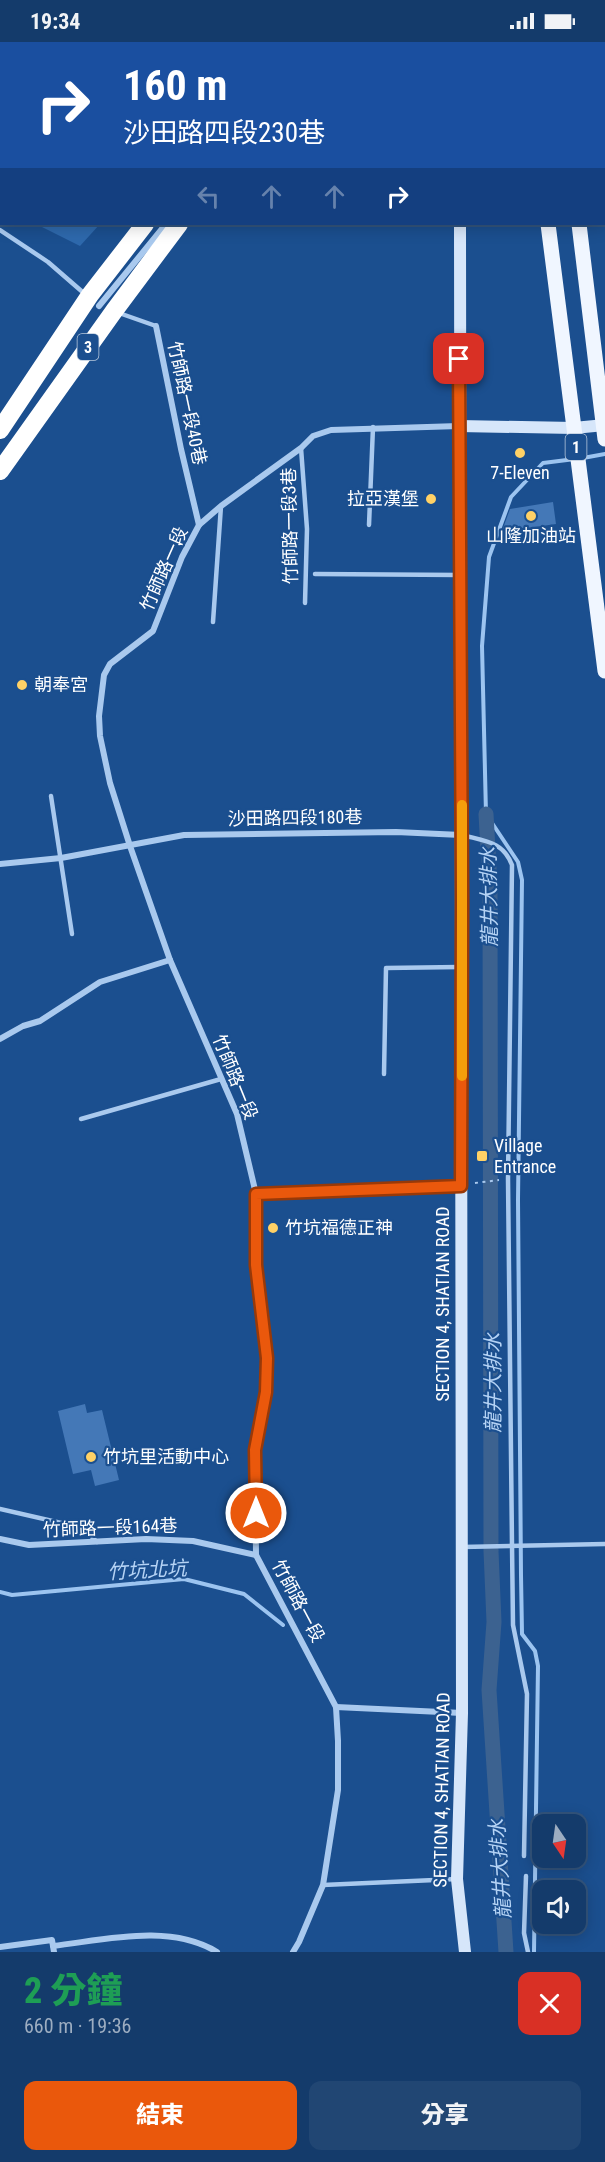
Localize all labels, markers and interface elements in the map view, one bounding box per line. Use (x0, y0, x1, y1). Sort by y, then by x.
text: 19:34 (30, 9, 81, 34)
text: 160 m (123, 61, 228, 110)
icon: right (24, 66, 102, 144)
text: 沙田路四段230巷 (123, 117, 325, 149)
icon: left (192, 180, 225, 213)
icon: ahead (255, 180, 288, 213)
icon: ahead (318, 180, 351, 213)
icon: right (381, 180, 414, 213)
pin (433, 333, 484, 384)
road number: 3 (78, 334, 98, 360)
street label: 竹師路一段40巷 (164, 339, 211, 467)
icon: arrive (442, 342, 475, 375)
road number: 1 (566, 434, 586, 460)
marker: 7-Eleven (513, 446, 527, 460)
place label: 7-Eleven (490, 462, 550, 483)
street label: 竹師路一段3巷 (278, 467, 301, 585)
place label: 拉亞漢堡 (347, 488, 419, 509)
marker: 拉亞漢堡 (424, 492, 438, 506)
marker: 山隆加油站 (524, 509, 538, 523)
street label: 竹師路一段 (136, 523, 191, 614)
place label: 山隆加油站 (486, 525, 576, 546)
place label: 朝奉宮 (34, 674, 88, 695)
marker: 朝奉宮 (15, 678, 29, 692)
street label: 沙田路四段180巷 (227, 806, 363, 829)
water label: 龍井大排水 (476, 846, 502, 947)
street label: 竹師路一段 (209, 1031, 262, 1122)
place label: Village Entrance (494, 1135, 556, 1177)
marker: Village Entrance (475, 1149, 489, 1163)
street label: SECTION 4, SHATIAN ROAD (432, 1206, 453, 1402)
place label: 竹坑福德正神 (285, 1217, 393, 1238)
marker: 竹坑福德正神 (266, 1221, 280, 1235)
water label: 龍井大排水 (481, 1332, 505, 1433)
place label: 竹坑里活動中心 (103, 1446, 229, 1467)
marker: 竹坑里活動中心 (84, 1450, 98, 1464)
position arrow (224, 1481, 288, 1545)
street label: 竹師路一段164巷 (42, 1515, 178, 1540)
water label: 竹坑北坑 (106, 1556, 191, 1584)
street label: 竹師路一段 (268, 1556, 329, 1645)
street label: SECTION 4, SHATIAN ROAD (429, 1692, 454, 1888)
north arrow (532, 1814, 586, 1868)
map controls (532, 1814, 586, 1934)
water label: 龍井大排水 (484, 1817, 515, 1920)
button: sound (532, 1880, 586, 1934)
text: 2 分鐘 (24, 1970, 123, 2012)
button: close (518, 1972, 581, 2035)
text: 660 m · 19:36 (24, 2014, 131, 2038)
button: 結束 (24, 2081, 297, 2150)
button: 分享 (309, 2081, 581, 2150)

